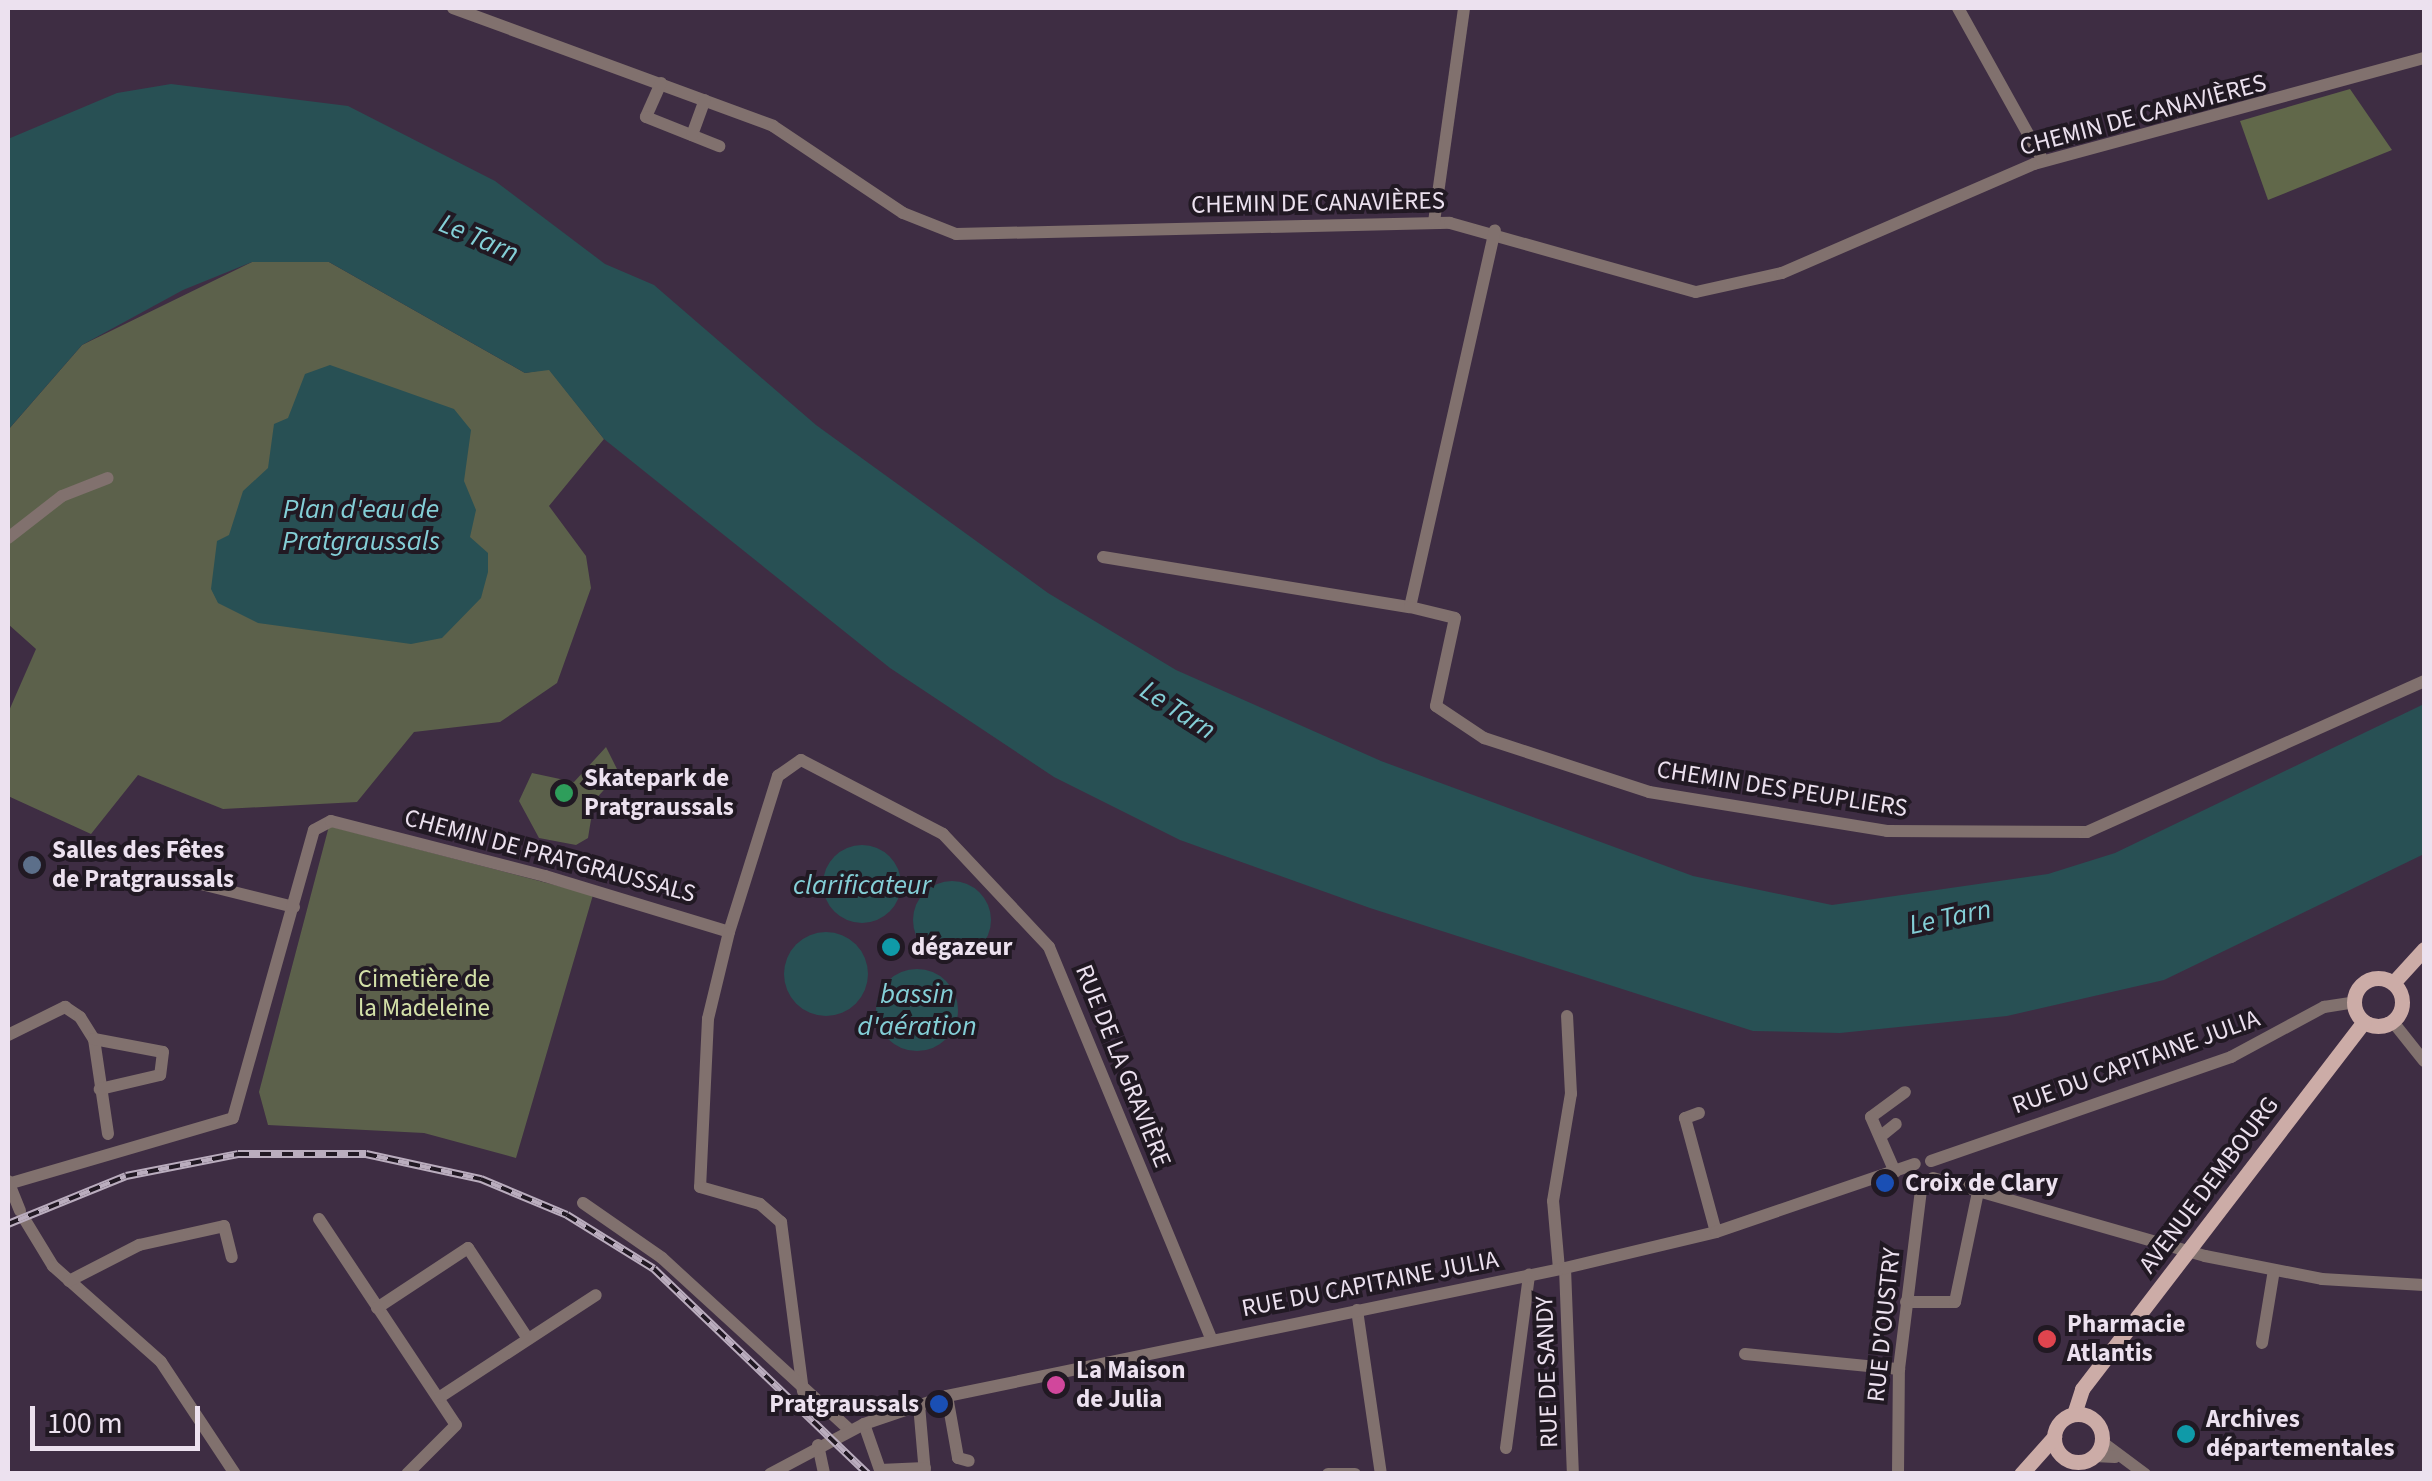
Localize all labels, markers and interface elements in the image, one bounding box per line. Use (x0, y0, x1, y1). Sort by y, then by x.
street label: CHEMIN DE CANAVIÈRES (2017, 68, 2269, 162)
street label: CHEMIN DE CANAVIÈRES (1191, 186, 1445, 220)
water label: Le Tarn (434, 206, 524, 270)
water label: Plan d'eau de Pratgraussals (282, 492, 440, 558)
water label: Le Tarn (1134, 673, 1222, 747)
street label: CHEMIN DES PEUPLIERS (1655, 754, 1909, 824)
place label: Skatepark de Pratgraussals (584, 764, 734, 823)
marker: Skatepark de Pratgraussals (553, 782, 575, 804)
street label: CHEMIN DE PRATGRAUSSALS (401, 803, 699, 909)
place label: Salles des Fêtes de Pratgraussals (52, 836, 234, 895)
marker: Salles des Fêtes de Pratgraussals (21, 854, 43, 876)
water label: clarificateur (793, 868, 931, 902)
water label: Le Tarn (1906, 892, 1994, 942)
place label: dégazeur (911, 932, 1012, 962)
marker: dégazeur (880, 936, 902, 958)
street label: RUE DE LA GRAVIÈRE (1069, 960, 1177, 1172)
park label: Cimetière de la Madeleine (358, 965, 490, 1024)
water label: bassin d'aération (857, 977, 977, 1043)
street label: RUE DU CAPITAINE JULIA (2008, 1003, 2264, 1121)
street label: AVENUE DEMBOURG (2133, 1091, 2285, 1279)
place label: Croix de Clary (1905, 1168, 2058, 1198)
marker: Croix de Clary (1874, 1172, 1896, 1194)
street label: RUE DU CAPITAINE JULIA (1239, 1244, 1501, 1324)
street label: RUE D'OUSTRY (1861, 1246, 1907, 1404)
street label: RUE DE SANDY (1529, 1296, 1565, 1448)
place label: Pharmacie Atlantis (2067, 1310, 2185, 1369)
marker: Pharmacie Atlantis (2036, 1328, 2058, 1350)
place label: La Maison de Julia (1076, 1356, 1185, 1415)
marker: La Maison de Julia (1045, 1374, 1067, 1396)
scale bar (35, 1386, 205, 1448)
place label: Pratgraussals (769, 1389, 919, 1419)
marker: Pratgraussals (928, 1393, 950, 1415)
text: 100 m (47, 1402, 123, 1445)
place label: Archives départementales (2206, 1405, 2395, 1464)
marker: Archives départementales (2175, 1423, 2197, 1445)

